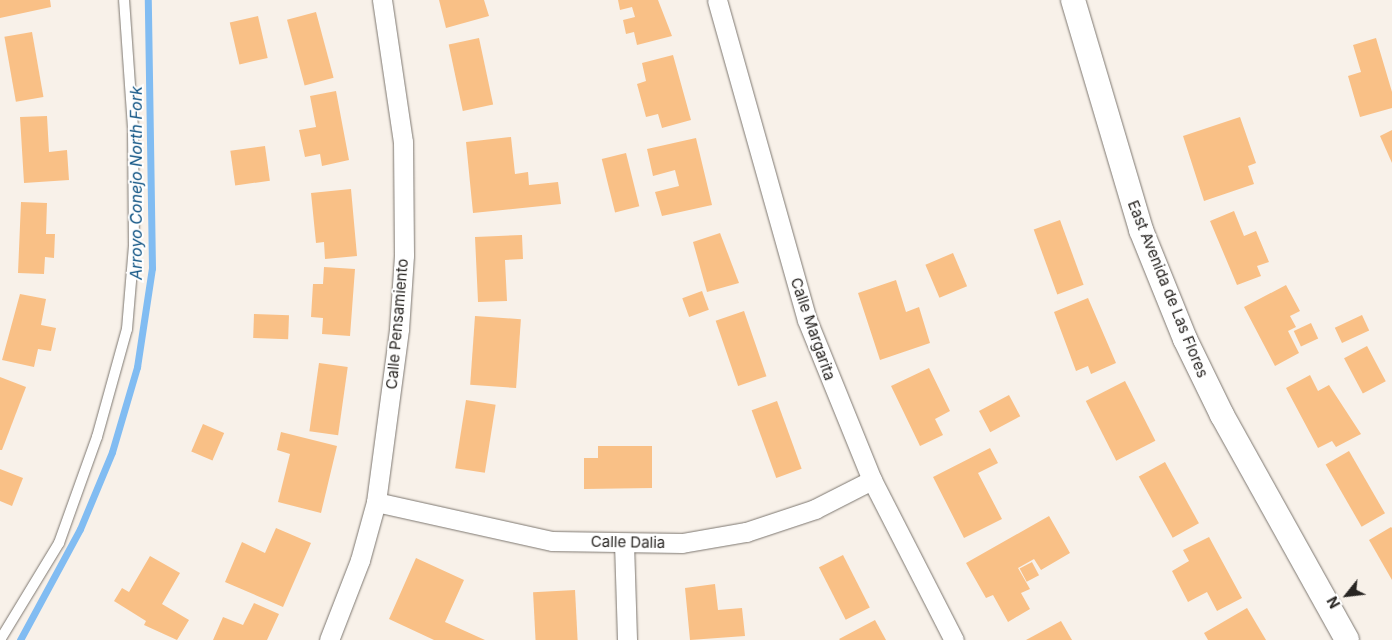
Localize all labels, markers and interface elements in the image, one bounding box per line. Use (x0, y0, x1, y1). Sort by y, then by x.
water label: Arroyo Conejo North Fork (126, 86, 146, 280)
street label: East Avenida de Las Flores (1124, 198, 1212, 380)
street label: Calle Pensamiento (382, 258, 412, 390)
street label: Calle Margarita (787, 275, 839, 383)
street label: Calle Dalia (591, 532, 665, 552)
north arrow (1322, 570, 1372, 620)
text: N (1323, 594, 1343, 611)

